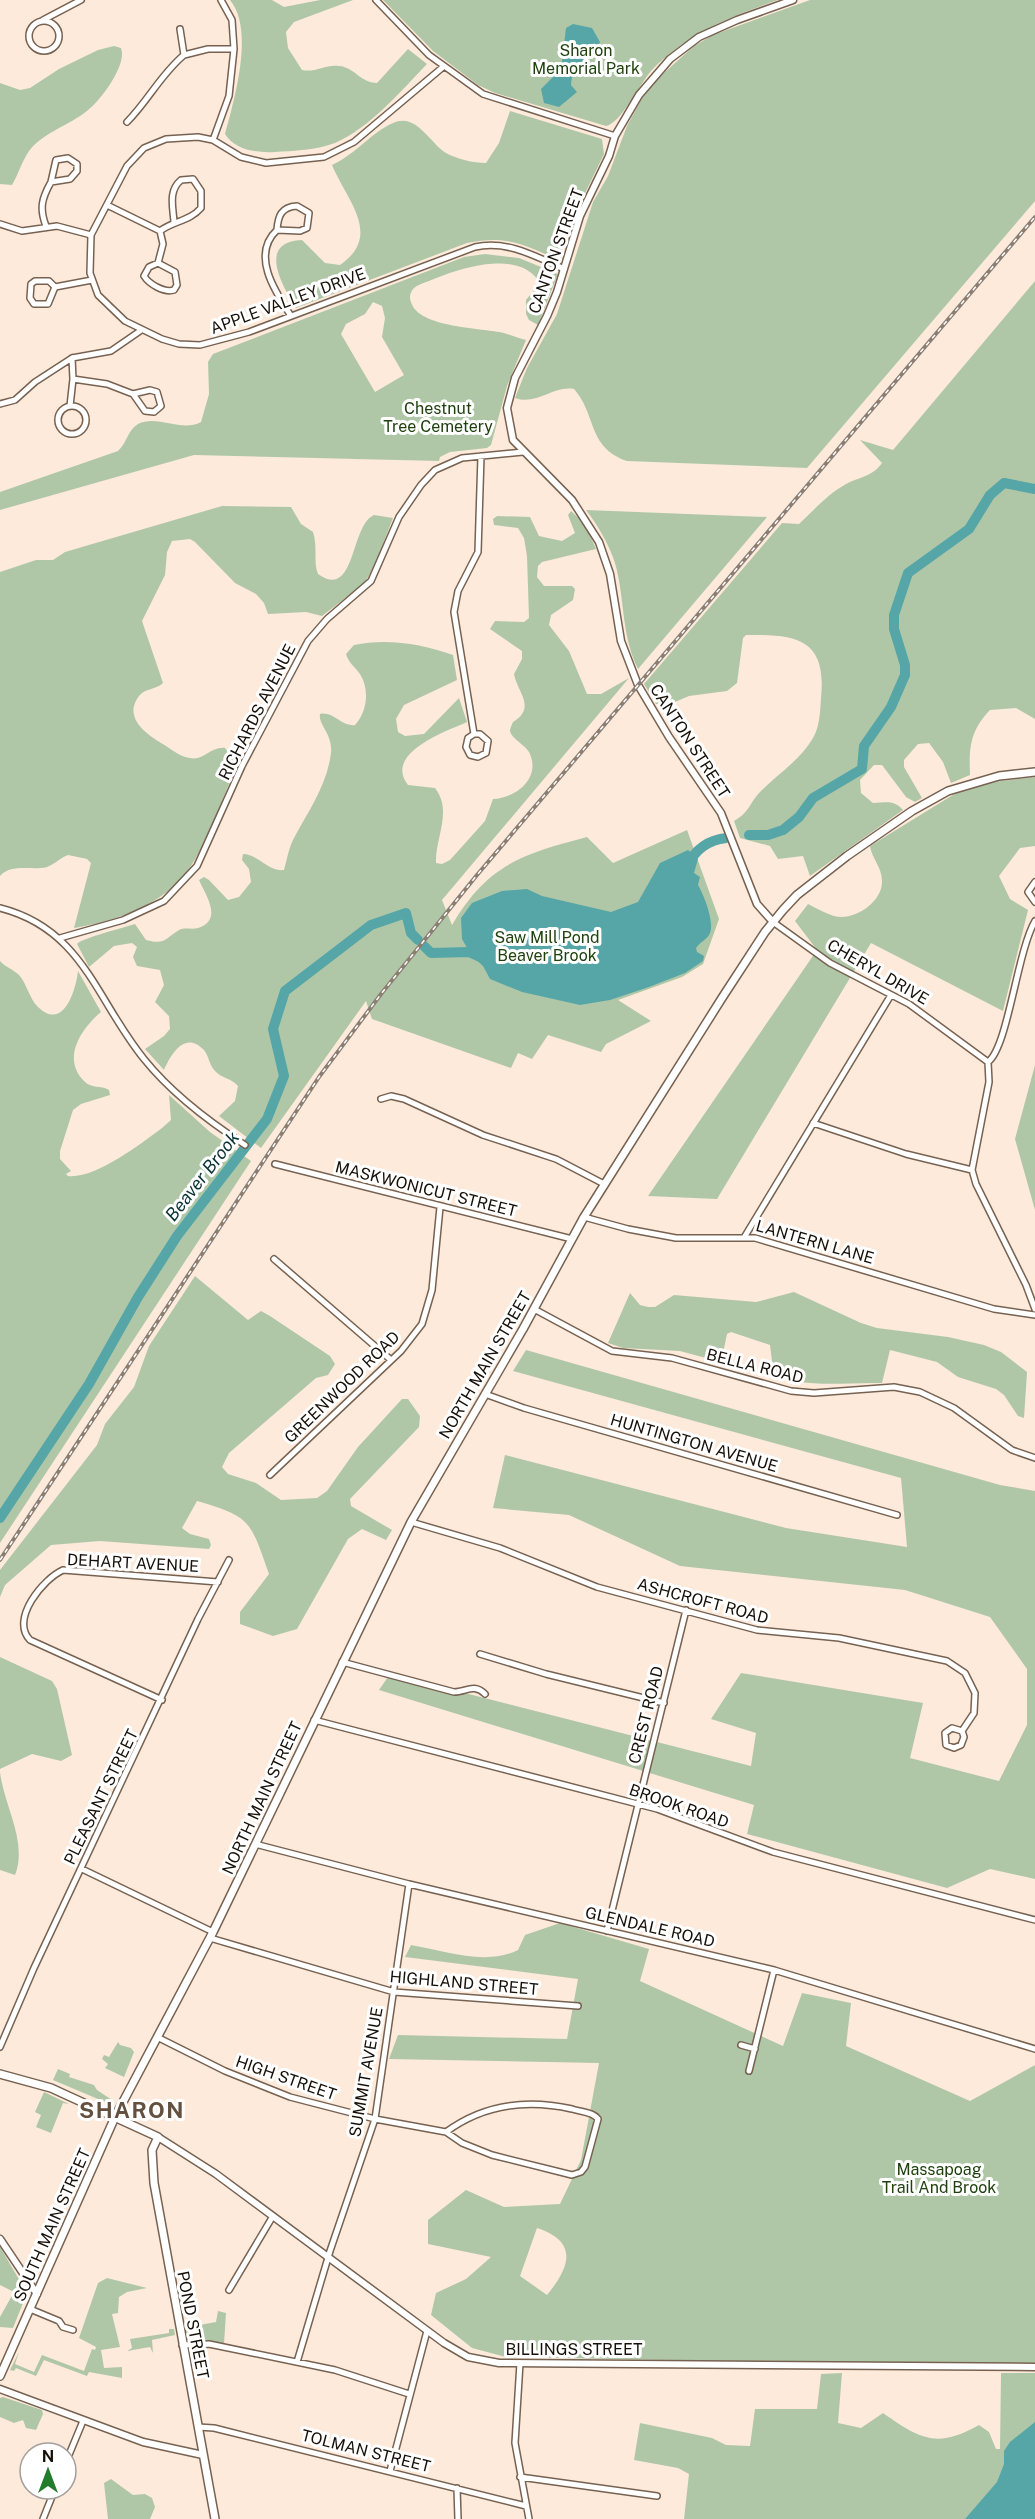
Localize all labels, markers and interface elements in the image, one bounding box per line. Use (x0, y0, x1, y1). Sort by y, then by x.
park label: Sharon Memorial Park (532, 41, 640, 78)
street label: CANTON STREET (525, 185, 588, 316)
street label: APPLE VALLEY DRIVE (208, 264, 368, 338)
park label: Chestnut Tree Cemetery (383, 399, 493, 436)
street label: RICHARDS AVENUE (215, 641, 299, 783)
street label: CANTON STREET (646, 681, 734, 802)
park label: Saw Mill Pond Beaver Brook (494, 928, 600, 965)
street label: CHERYL DRIVE (824, 935, 932, 1009)
water label: Beaver Brook (161, 1127, 244, 1225)
street label: MASKWONICUT STREET (333, 1157, 519, 1221)
street label: LANTERN LANE (754, 1216, 876, 1268)
street label: NORTH MAIN STREET (435, 1288, 535, 1442)
street label: GREENWOOD ROAD (281, 1327, 403, 1447)
street label: BELLA ROAD (705, 1345, 805, 1387)
street label: HUNTINGTON AVENUE (608, 1410, 780, 1476)
street label: DEHART AVENUE (66, 1550, 200, 1576)
street label: ASHCROFT ROAD (635, 1574, 771, 1628)
street label: CREST ROAD (625, 1664, 667, 1766)
street label: NORTH MAIN STREET (218, 1718, 306, 1878)
street label: PLEASANT STREET (60, 1726, 142, 1868)
street label: BROOK ROAD (627, 1780, 731, 1832)
street label: GLENDALE ROAD (583, 1903, 717, 1951)
street label: HIGHLAND STREET (389, 1967, 540, 1999)
street label: SUMMIT AVENUE (345, 2006, 387, 2138)
street label: HIGH STREET (233, 2052, 339, 2104)
district label: SHARON (79, 2097, 185, 2123)
street label: SOUTH MAIN STREET (10, 2145, 95, 2304)
park label: Massapoag Trail And Brook (882, 2160, 996, 2197)
street label: POND STREET (173, 2269, 213, 2381)
street label: BILLINGS STREET (505, 2340, 643, 2359)
street label: TOLMAN STREET (299, 2426, 433, 2476)
north arrow (18, 2441, 78, 2501)
text: N (42, 2447, 54, 2466)

